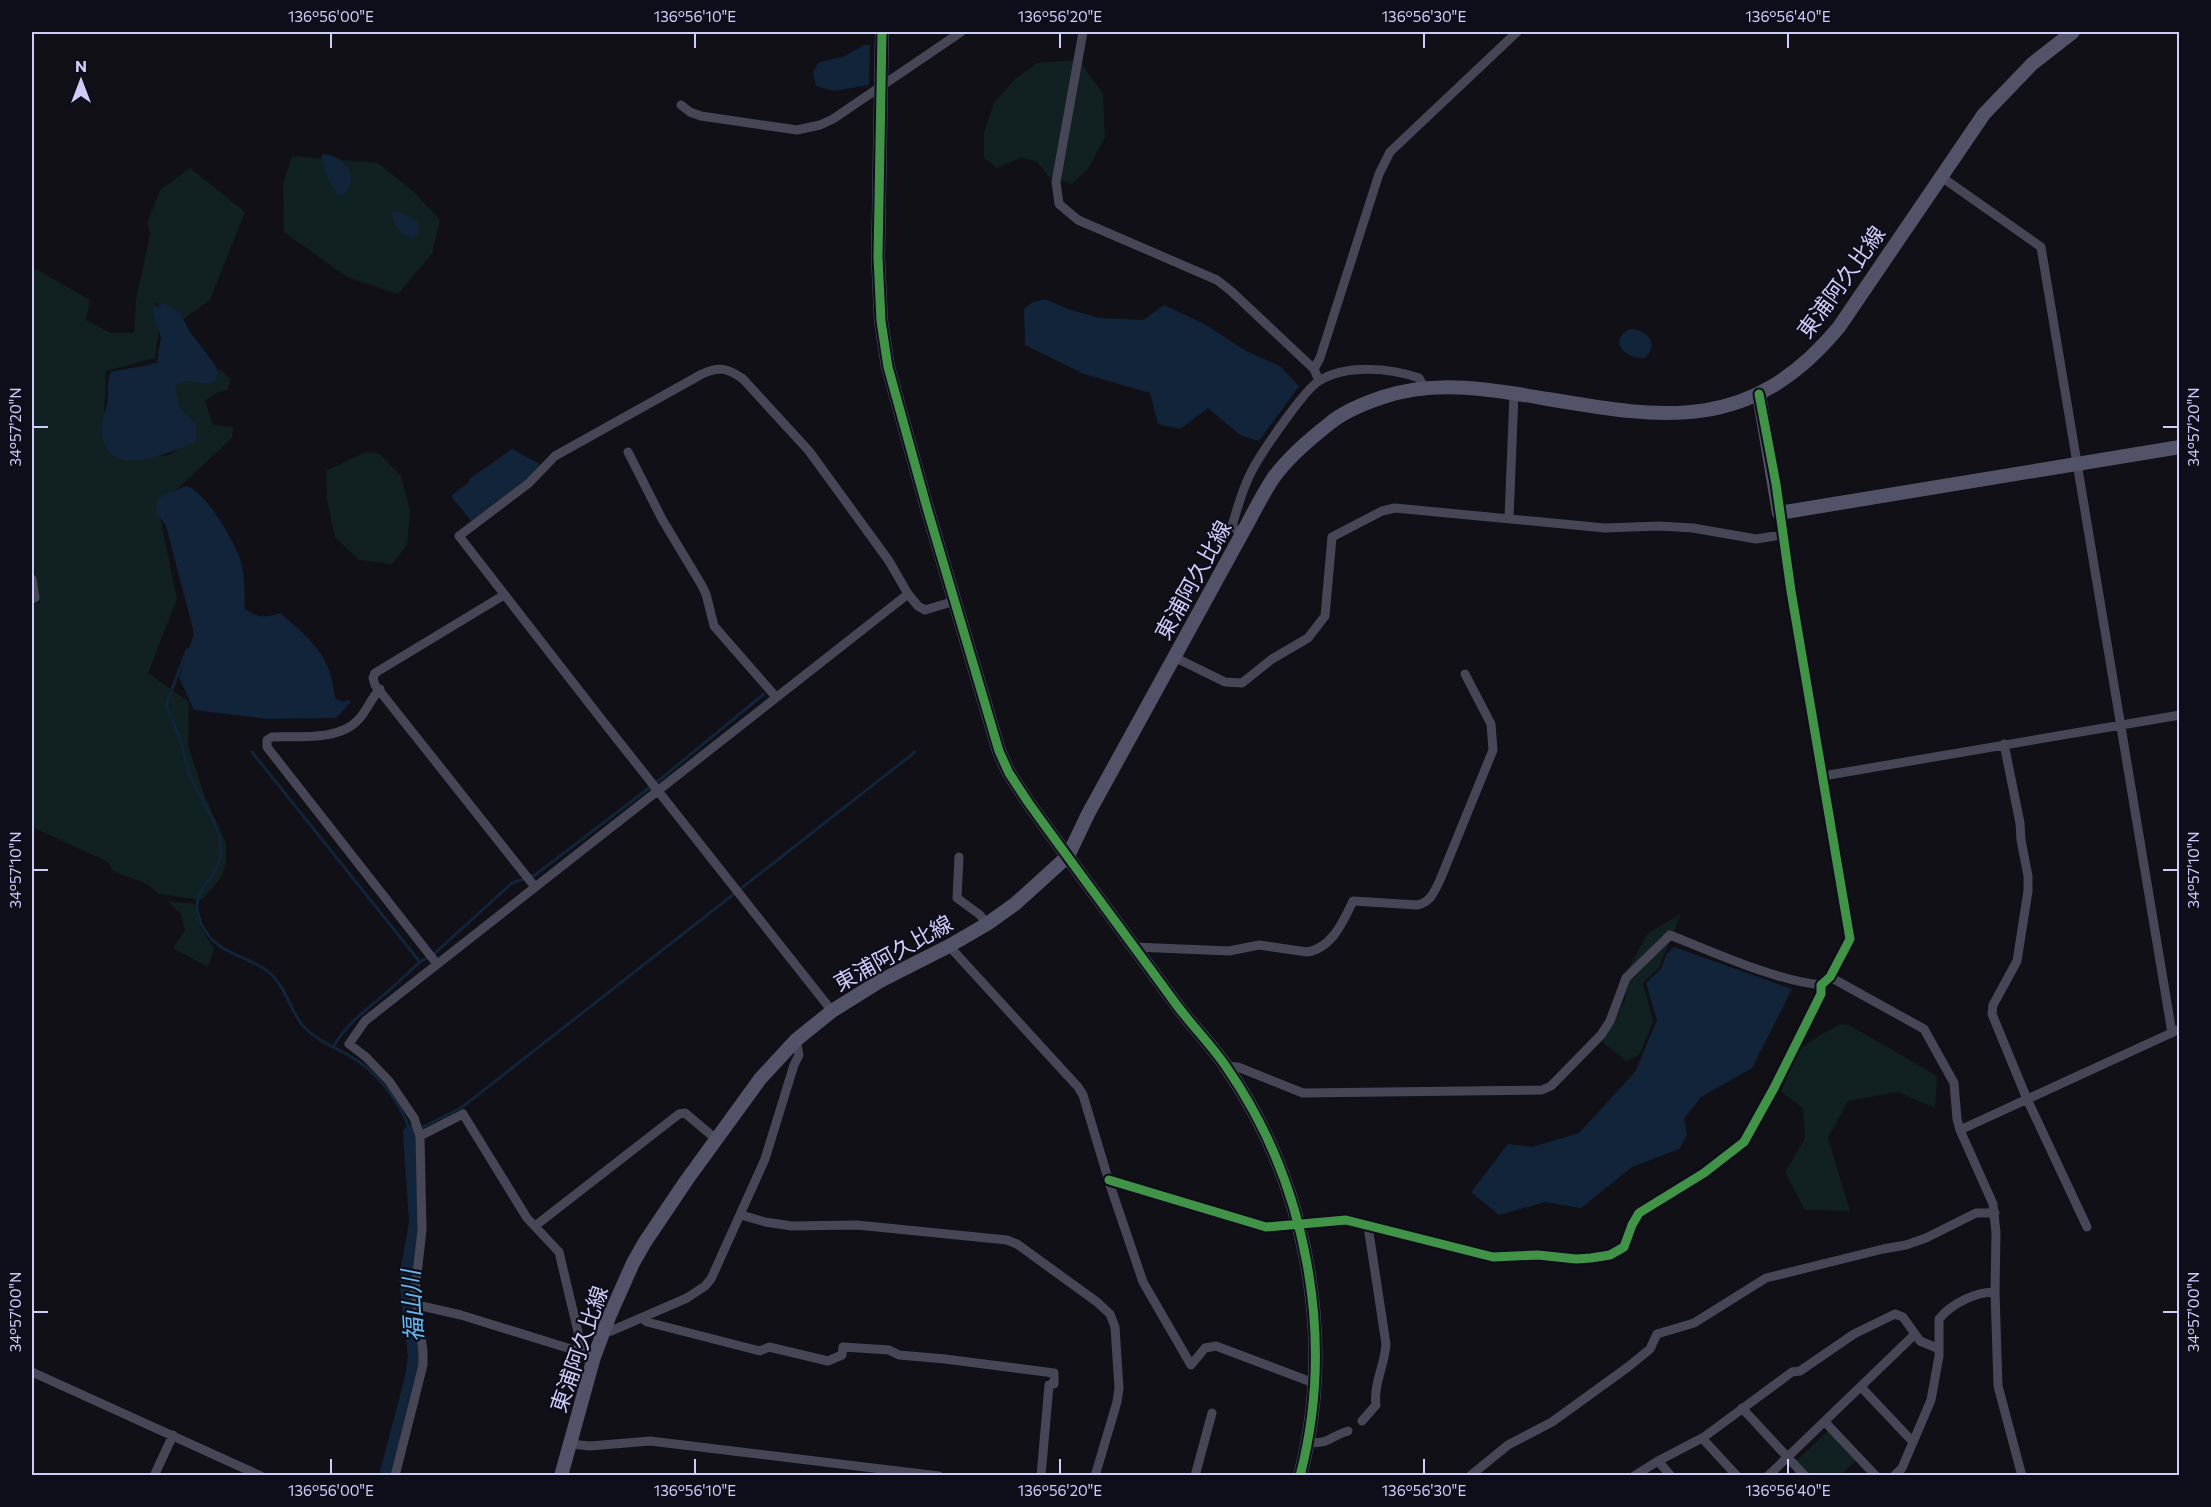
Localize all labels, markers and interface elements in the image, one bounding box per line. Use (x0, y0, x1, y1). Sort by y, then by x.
text: 136°56'00"E (288, 7, 374, 25)
text: 136°56'10"E (654, 7, 736, 25)
text: 136°56'20"E (1018, 7, 1102, 25)
text: 136°56'30"E (1382, 7, 1466, 25)
text: 136°56'40"E (1745, 7, 1831, 25)
north arrow (51, 51, 111, 111)
text: N (75, 56, 87, 75)
street label: 東浦阿久比線 (1791, 220, 1890, 343)
text: 34°57'20"N (6, 387, 24, 467)
text: 34°57'20"N (2184, 387, 2202, 467)
street label: 東浦阿久比線 (1149, 515, 1236, 644)
text: 34°57'10"N (6, 831, 24, 909)
text: 34°57'10"N (2184, 831, 2202, 909)
street label: 東浦阿久比線 (828, 909, 957, 996)
water label: 福山川 (395, 1266, 428, 1343)
text: 34°57'00"N (6, 1272, 24, 1352)
text: 34°57'00"N (2184, 1272, 2202, 1352)
street label: 東浦阿久比線 (544, 1282, 613, 1416)
text: 136°56'00"E (288, 1481, 374, 1499)
text: 136°56'10"E (654, 1481, 736, 1499)
text: 136°56'20"E (1018, 1481, 1102, 1499)
text: 136°56'30"E (1382, 1481, 1466, 1499)
text: 136°56'40"E (1745, 1481, 1831, 1499)

